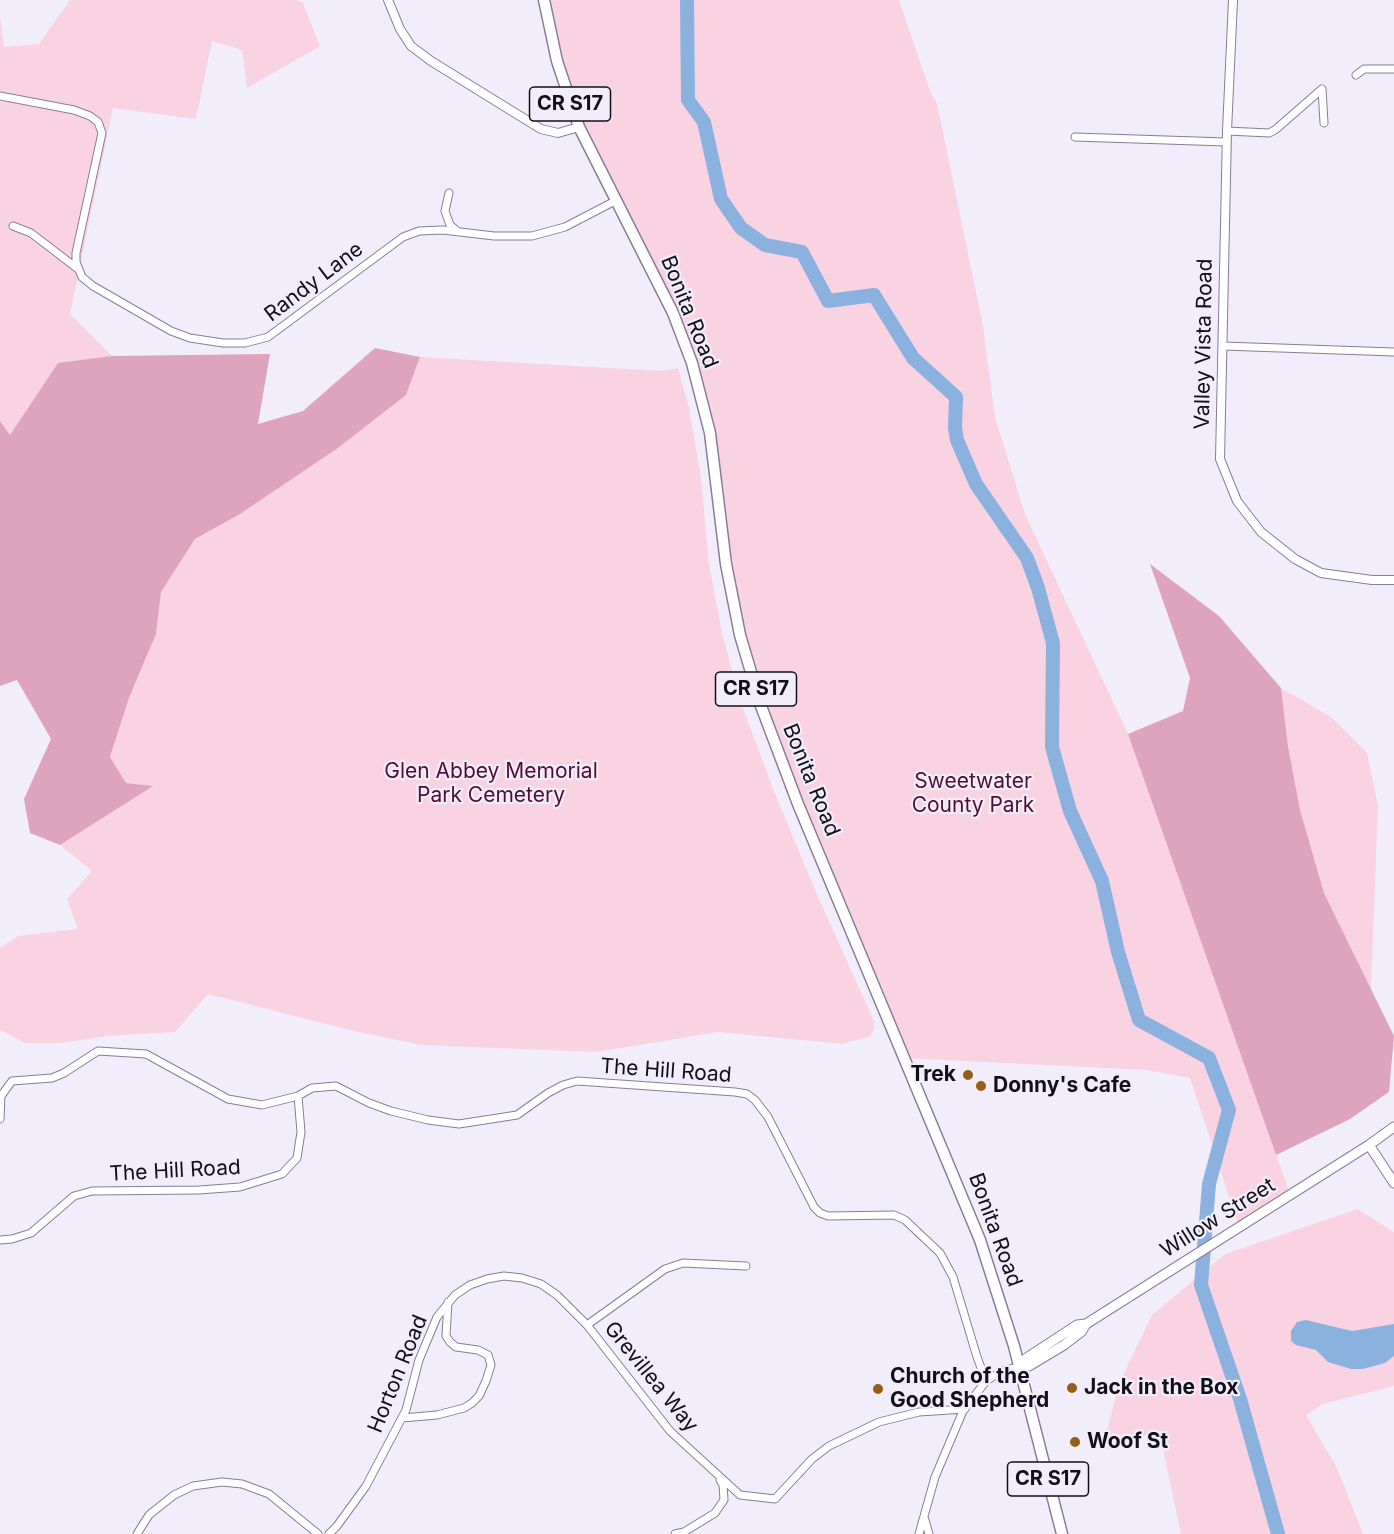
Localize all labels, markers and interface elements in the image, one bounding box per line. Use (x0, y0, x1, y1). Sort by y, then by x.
road number: CR S17 (530, 87, 610, 121)
street label: Randy Lane (260, 237, 368, 327)
street label: Bonita Road (655, 252, 723, 372)
street label: Valley Vista Road (1190, 258, 1218, 430)
road number: CR S17 (716, 672, 796, 706)
street label: Bonita Road (777, 720, 845, 840)
park label: Glen Abbey Memorial Park Cemetery (384, 759, 598, 809)
park label: Sweetwater County Park (912, 769, 1034, 819)
street label: The Hill Road (600, 1054, 732, 1088)
place label: Trek (910, 1062, 956, 1088)
marker: Trek (961, 1068, 975, 1082)
place label: Donny's Cafe (993, 1073, 1131, 1099)
marker: Donny's Cafe (974, 1079, 988, 1093)
street label: The Hill Road (109, 1155, 241, 1187)
street label: Bonita Road (963, 1170, 1027, 1290)
street label: Willow Street (1156, 1173, 1280, 1263)
street label: Horton Road (363, 1311, 433, 1437)
street label: Grevillea Way (599, 1317, 703, 1437)
place label: Church of the Good Shepherd (890, 1364, 1049, 1414)
place label: Jack in the Box (1084, 1375, 1239, 1401)
marker: Jack in the Box (1065, 1381, 1079, 1395)
marker: Church of the Good Shepherd (871, 1382, 885, 1396)
place label: Woof St (1087, 1429, 1168, 1455)
marker: Woof St (1068, 1435, 1082, 1449)
road number: CR S17 (1008, 1462, 1088, 1496)

